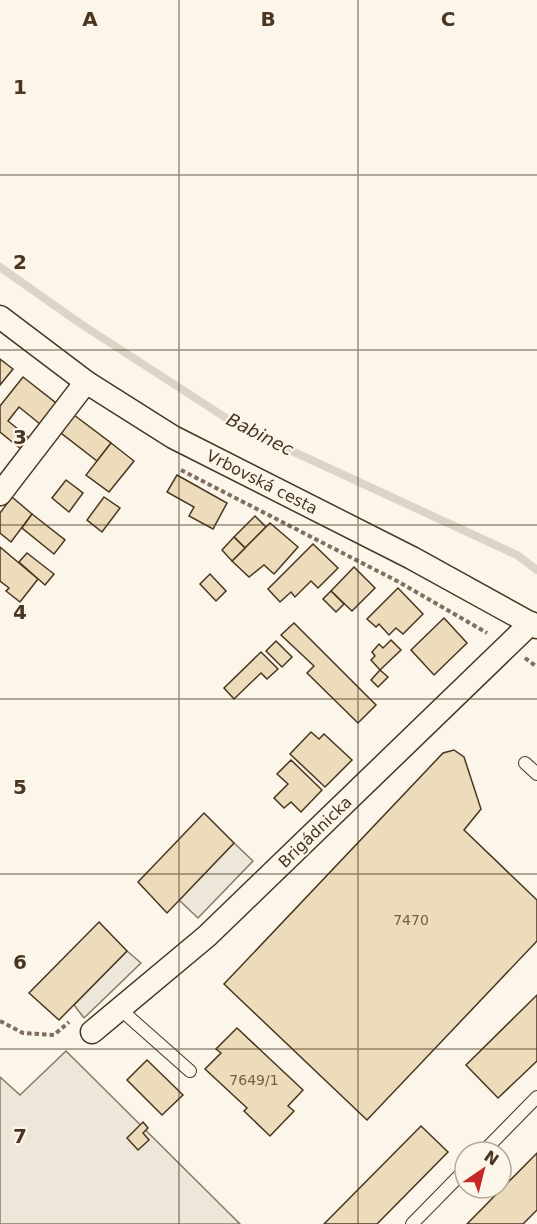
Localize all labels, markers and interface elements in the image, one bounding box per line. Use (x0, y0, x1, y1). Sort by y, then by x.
text: A (82, 7, 98, 31)
text: B (260, 7, 276, 31)
text: C (441, 7, 455, 31)
text: 1 (13, 75, 27, 99)
text: 2 (13, 250, 27, 274)
water label: Babinec (223, 408, 297, 460)
text: 3 (13, 425, 27, 449)
street label: Vrbovská cesta (203, 446, 321, 518)
text: 4 (13, 600, 27, 624)
text: 5 (13, 775, 27, 799)
street label: Brigádnicka (274, 792, 356, 872)
house number: 7470 (393, 912, 429, 928)
text: 6 (13, 950, 27, 974)
house number: 7649/1 (229, 1072, 279, 1088)
text: 7 (13, 1124, 27, 1148)
north arrow (453, 1140, 513, 1200)
text: N (480, 1147, 502, 1170)

